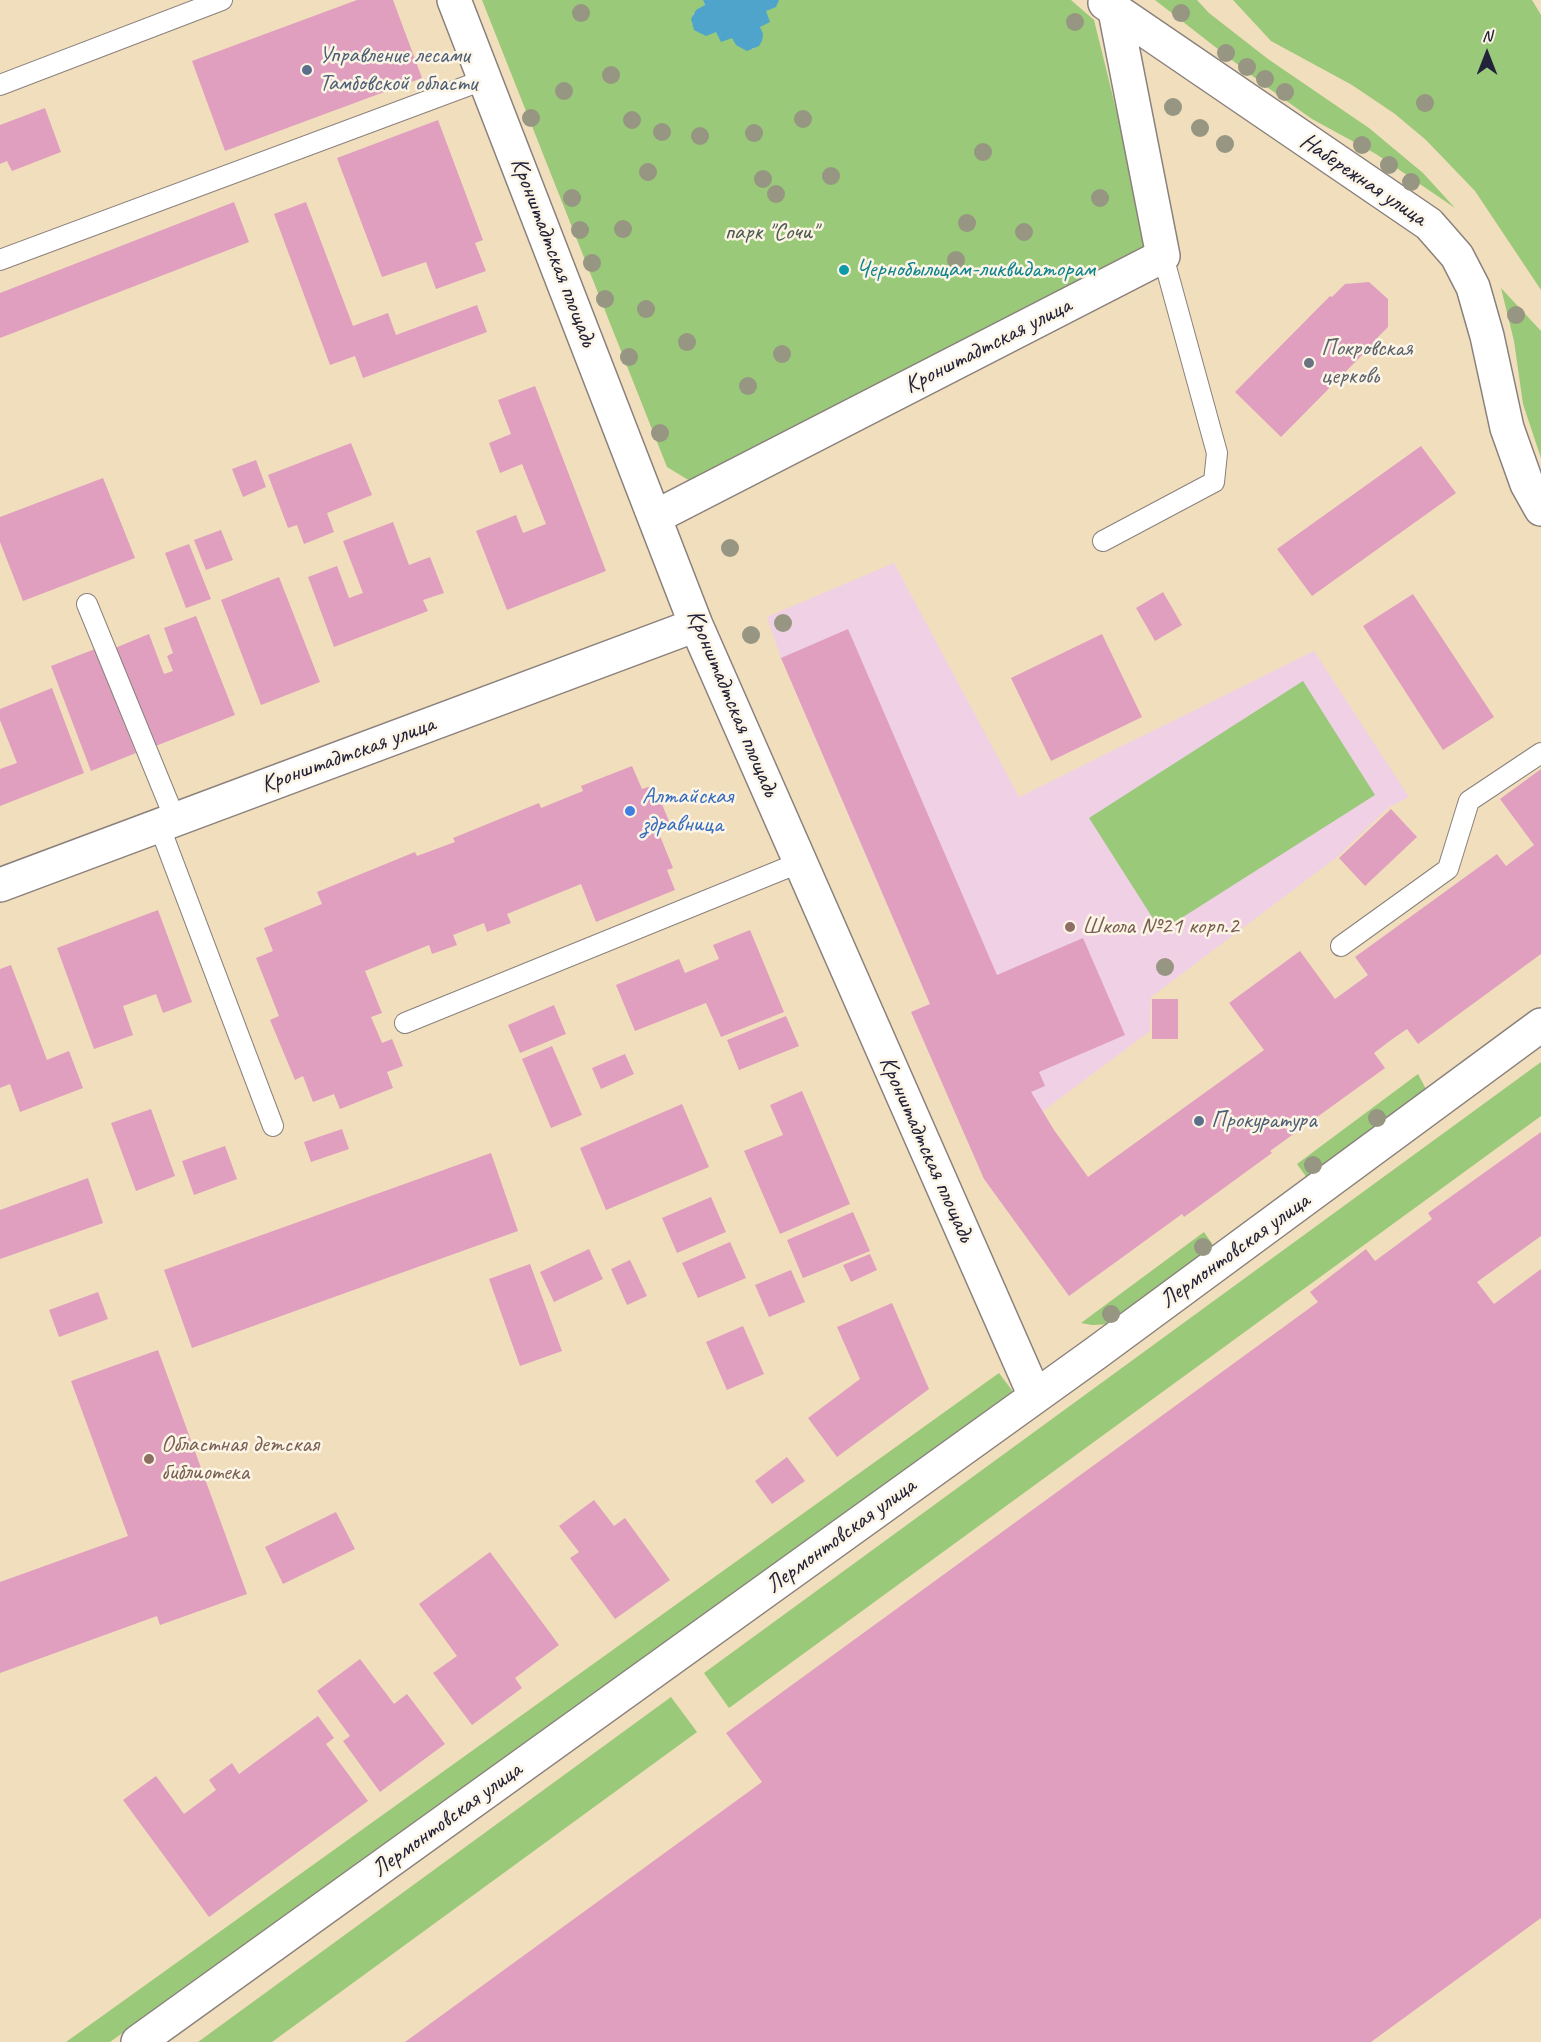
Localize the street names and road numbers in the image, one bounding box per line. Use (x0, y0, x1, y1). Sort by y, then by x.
street label: Набережная улица (1294, 127, 1432, 233)
street label: Кронштадтская площадь (504, 154, 602, 350)
street label: Кронштадтская улица (900, 292, 1076, 400)
street label: Кронштадтская площадь (680, 605, 784, 801)
street label: Кронштадтская улица (257, 710, 439, 800)
street label: Кронштадтская площадь (872, 1052, 980, 1246)
street label: Лермонтовская улица (1154, 1187, 1316, 1315)
street label: Лермонтовская улица (760, 1472, 922, 1600)
street label: Лермонтовская улица (366, 1756, 528, 1884)

